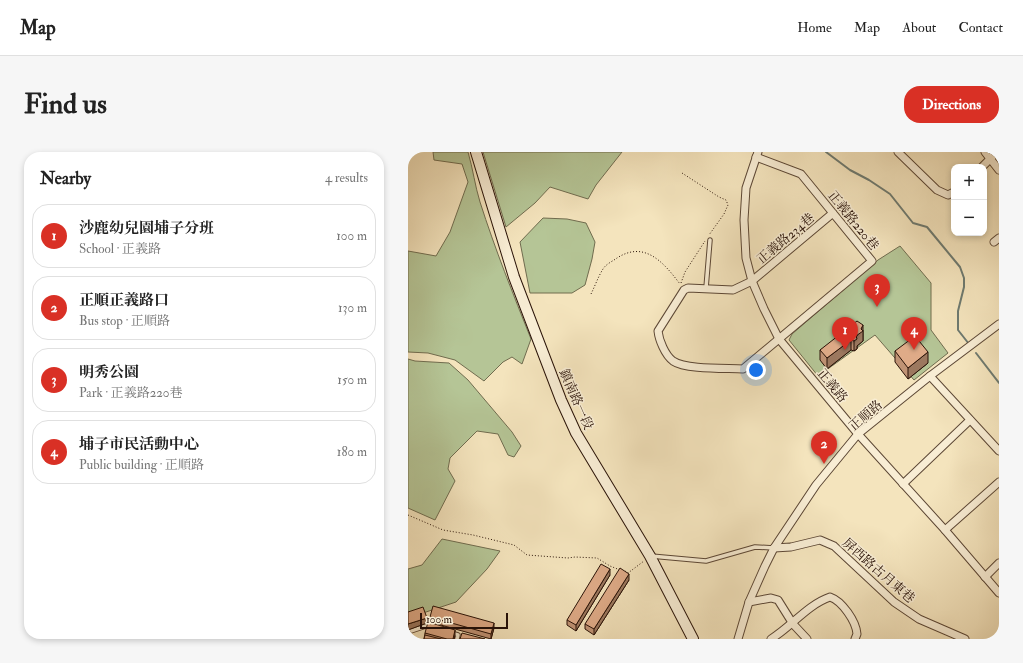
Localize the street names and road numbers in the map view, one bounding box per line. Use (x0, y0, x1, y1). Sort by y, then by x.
street label: 正義路220巷 (824, 188, 882, 254)
street label: 正義路234巷 (753, 210, 818, 268)
street label: 鎮南路一段 (556, 366, 597, 432)
street label: 正義路 (814, 366, 851, 406)
street label: 正順路 (846, 397, 886, 435)
street label: 屏西路古月東巷 (839, 535, 918, 607)

